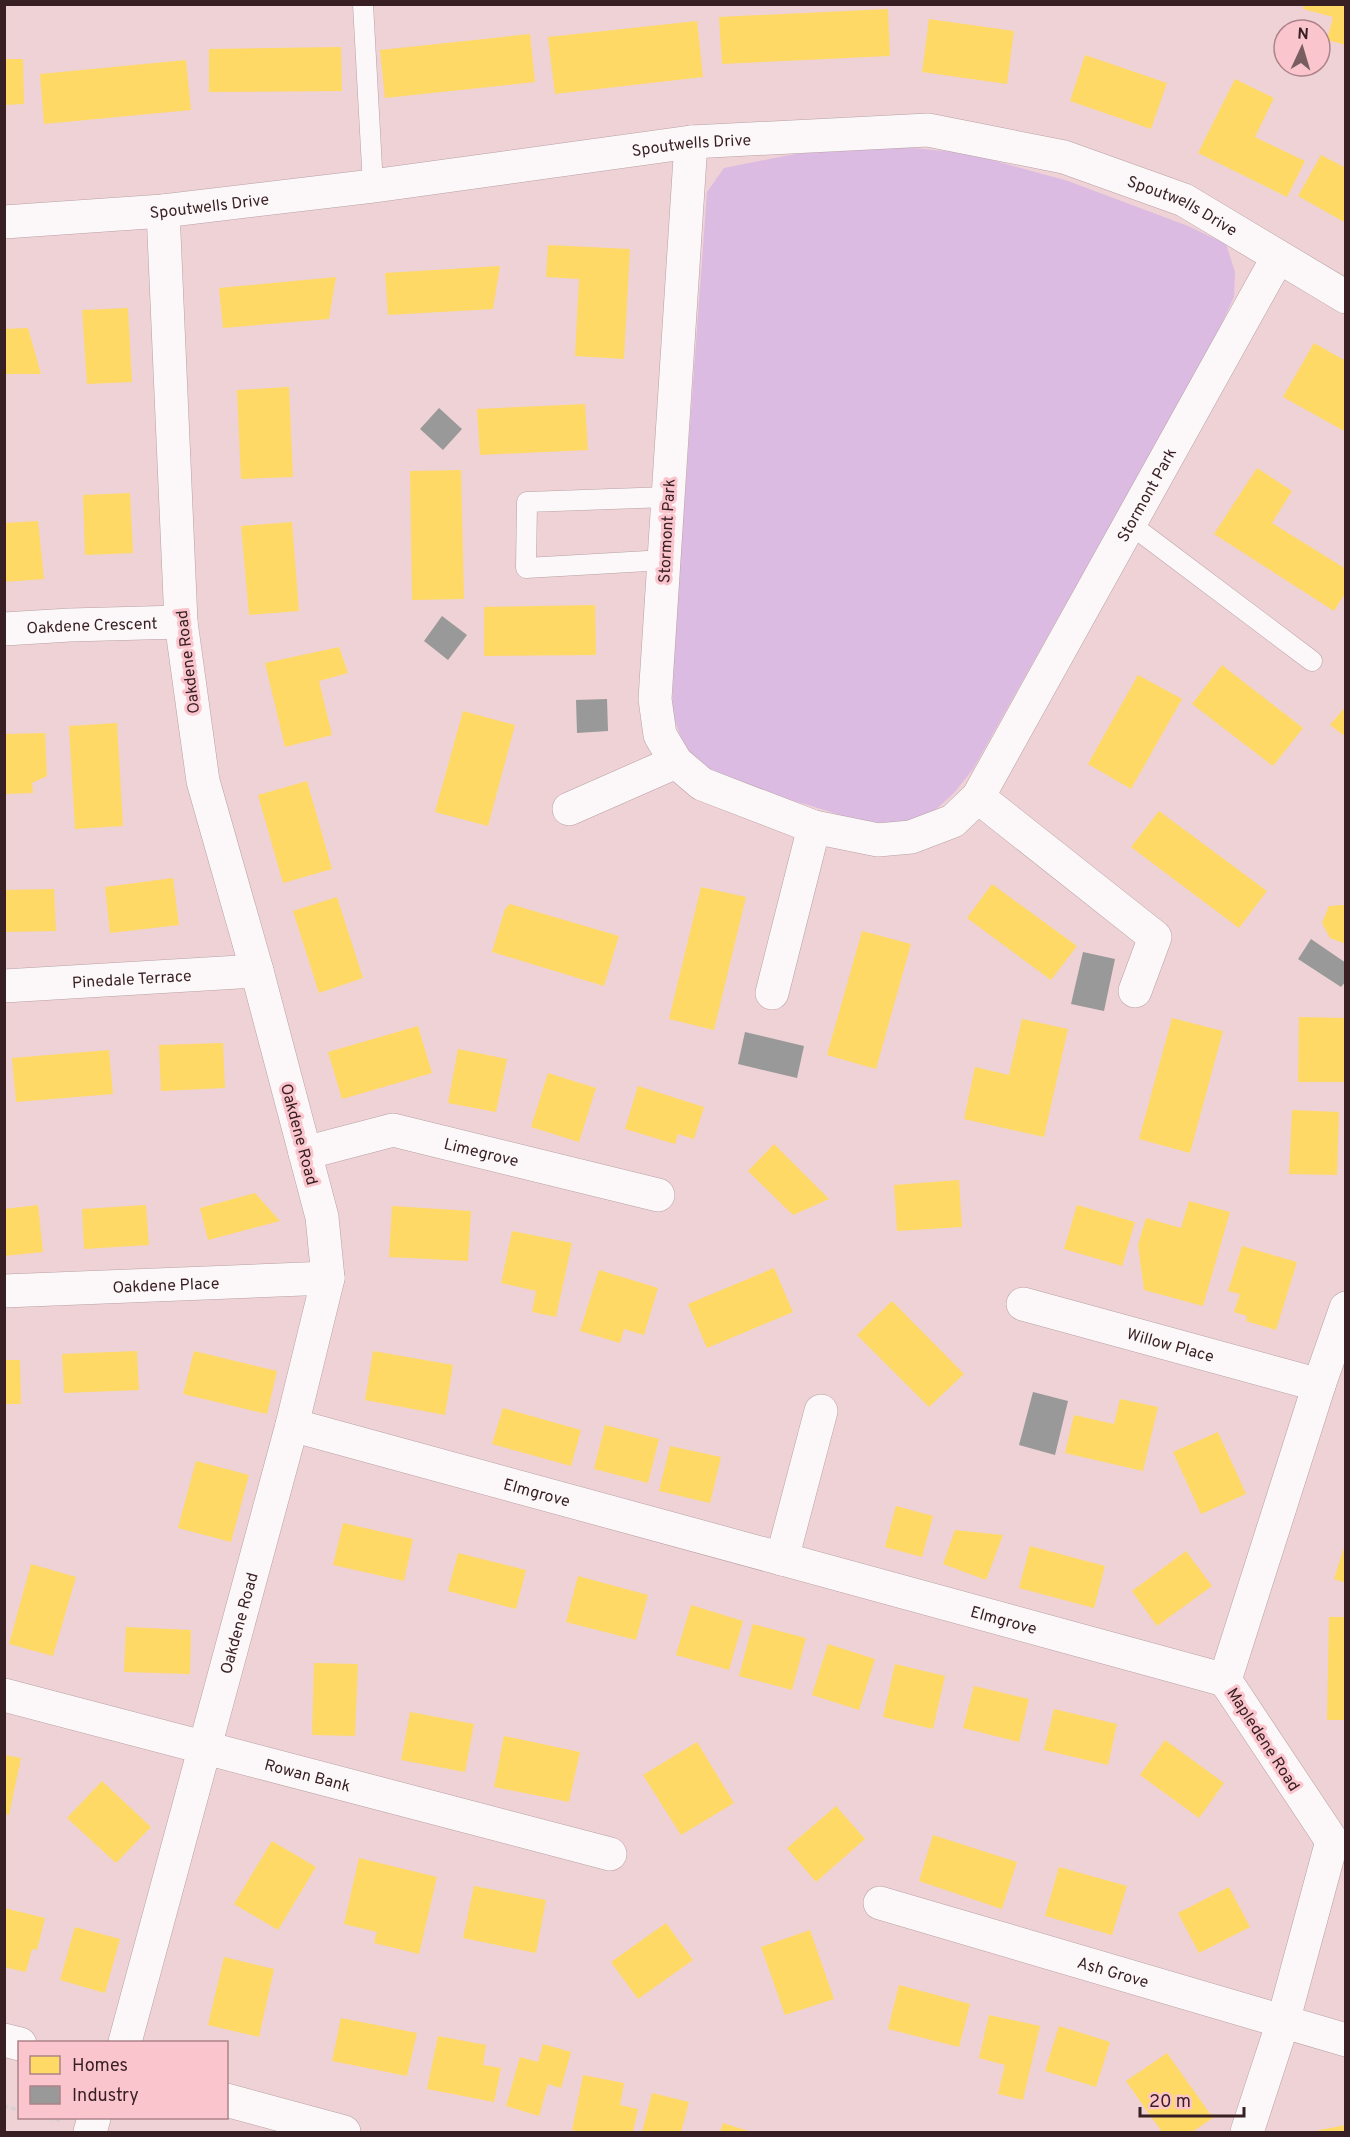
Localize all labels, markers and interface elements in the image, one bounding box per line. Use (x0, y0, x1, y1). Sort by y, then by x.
north arrow (1272, 18, 1332, 78)
text: N (1296, 25, 1309, 45)
street label: Spoutwells Drive (631, 131, 752, 162)
street label: Spoutwells Drive (1124, 172, 1240, 242)
street label: Spoutwells Drive (149, 190, 270, 224)
street label: Stormont Park (1114, 445, 1182, 546)
street label: Stormont Park (655, 478, 681, 584)
street label: Oakdene Road (173, 609, 205, 715)
street label: Oakdene Crescent (26, 615, 158, 640)
street label: Pinedale Terrace (71, 967, 192, 994)
street label: Oakdene Road (275, 1082, 321, 1187)
street label: Limegrove (442, 1135, 520, 1172)
street label: Oakdene Place (112, 1274, 220, 1299)
street label: Willow Place (1124, 1325, 1216, 1368)
street label: Elmgrove (501, 1475, 572, 1513)
street label: Oakdene Road (217, 1571, 264, 1677)
street label: Elmgrove (968, 1603, 1039, 1640)
street label: Mapledene Road (1221, 1685, 1303, 1796)
street label: Rowan Bank (262, 1756, 353, 1798)
street label: Ash Grove (1074, 1953, 1151, 1993)
legend (18, 2041, 228, 2119)
text: Homes (72, 2055, 128, 2078)
scale bar (1140, 2080, 1244, 2118)
text: Industry (72, 2085, 139, 2108)
text: 20 m (1149, 2091, 1191, 2114)

